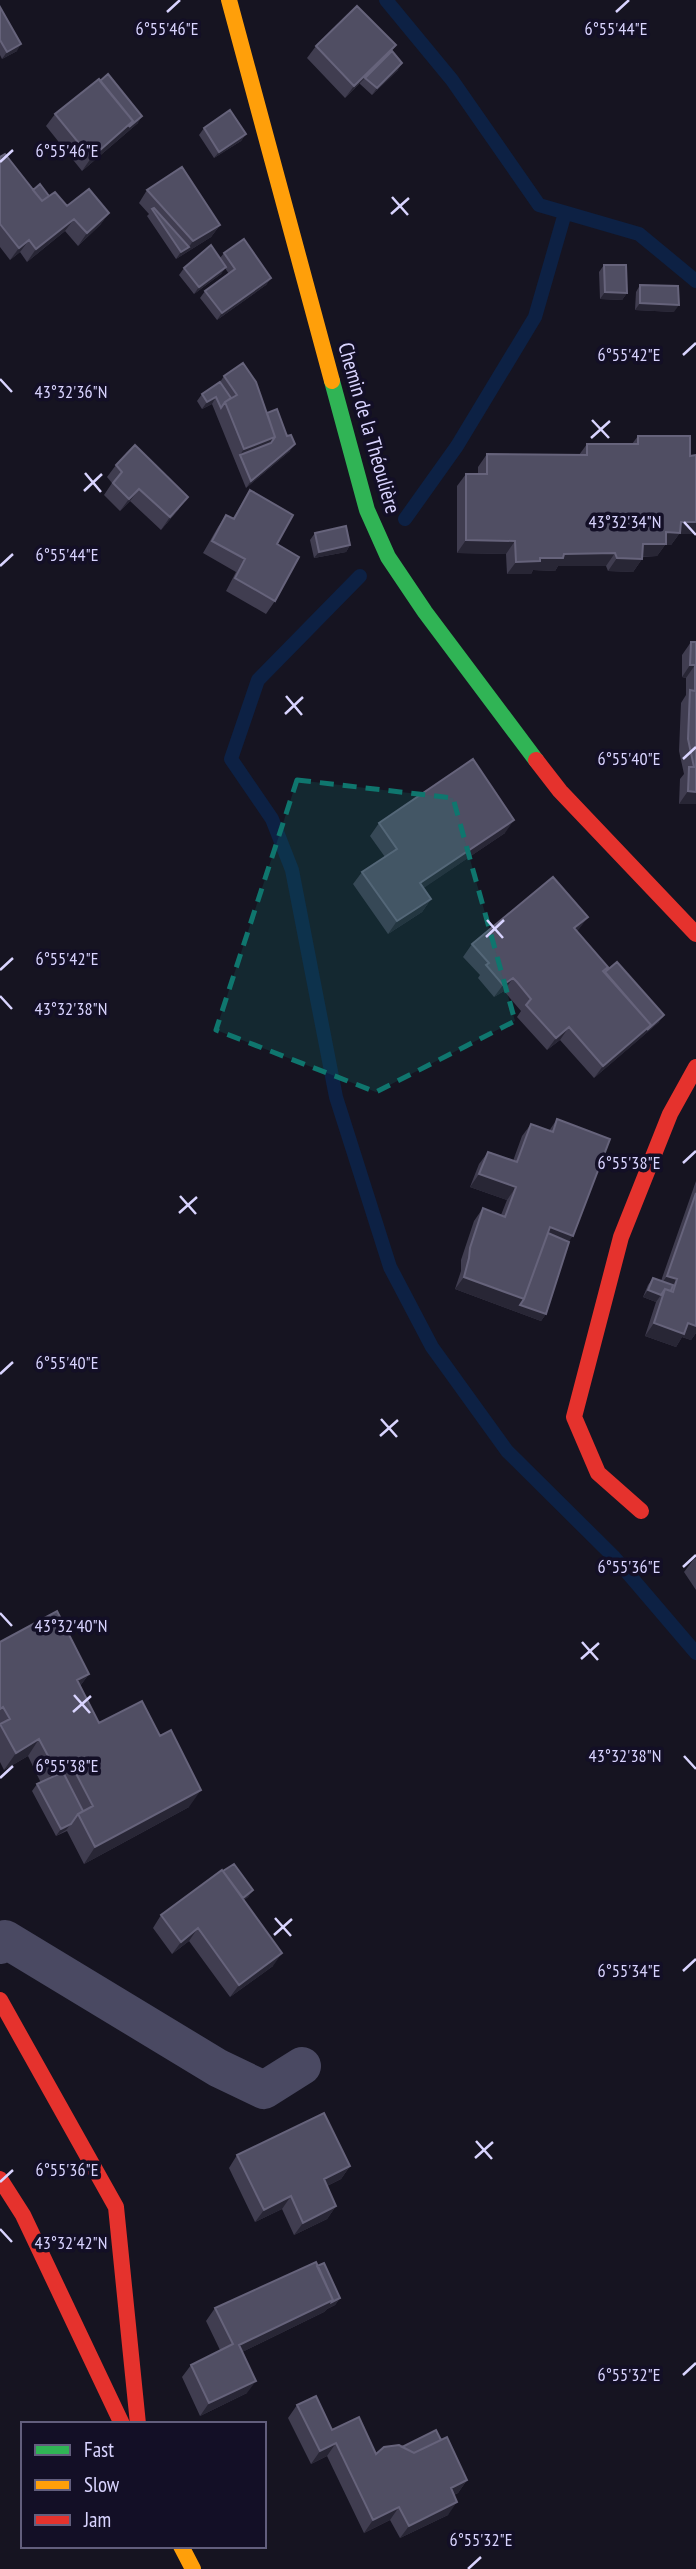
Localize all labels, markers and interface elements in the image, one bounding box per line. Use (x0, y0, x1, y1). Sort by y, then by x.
text: 6°55'46"E (136, 17, 198, 40)
text: 6°55'44"E (585, 17, 647, 40)
text: 6°55'46"E (36, 139, 98, 162)
street label: Chemin de la Théoulière (332, 339, 407, 517)
text: 6°55'42"E (598, 343, 660, 366)
text: 43°32'36"N (35, 380, 107, 403)
text: 43°32'34"N (589, 510, 661, 533)
text: 6°55'44"E (36, 543, 98, 566)
text: 6°55'40"E (598, 747, 660, 770)
text: 6°55'42"E (36, 947, 98, 970)
text: 43°32'38"N (35, 997, 107, 1020)
text: 6°55'38"E (598, 1151, 660, 1174)
text: 6°55'40"E (36, 1351, 98, 1374)
text: 6°55'36"E (598, 1555, 660, 1578)
text: 43°32'40"N (35, 1614, 107, 1637)
text: 43°32'38"N (589, 1744, 661, 1767)
text: 6°55'38"E (36, 1754, 98, 1777)
text: 6°55'34"E (598, 1959, 660, 1982)
text: 6°55'36"E (36, 2158, 98, 2181)
text: 43°32'42"N (35, 2231, 107, 2254)
text: 6°55'32"E (598, 2363, 660, 2386)
legend (21, 2422, 266, 2548)
text: Fast (84, 2436, 114, 2463)
text: Slow (84, 2471, 120, 2498)
text: Jam (83, 2506, 111, 2533)
text: 6°55'32"E (450, 2528, 512, 2551)

